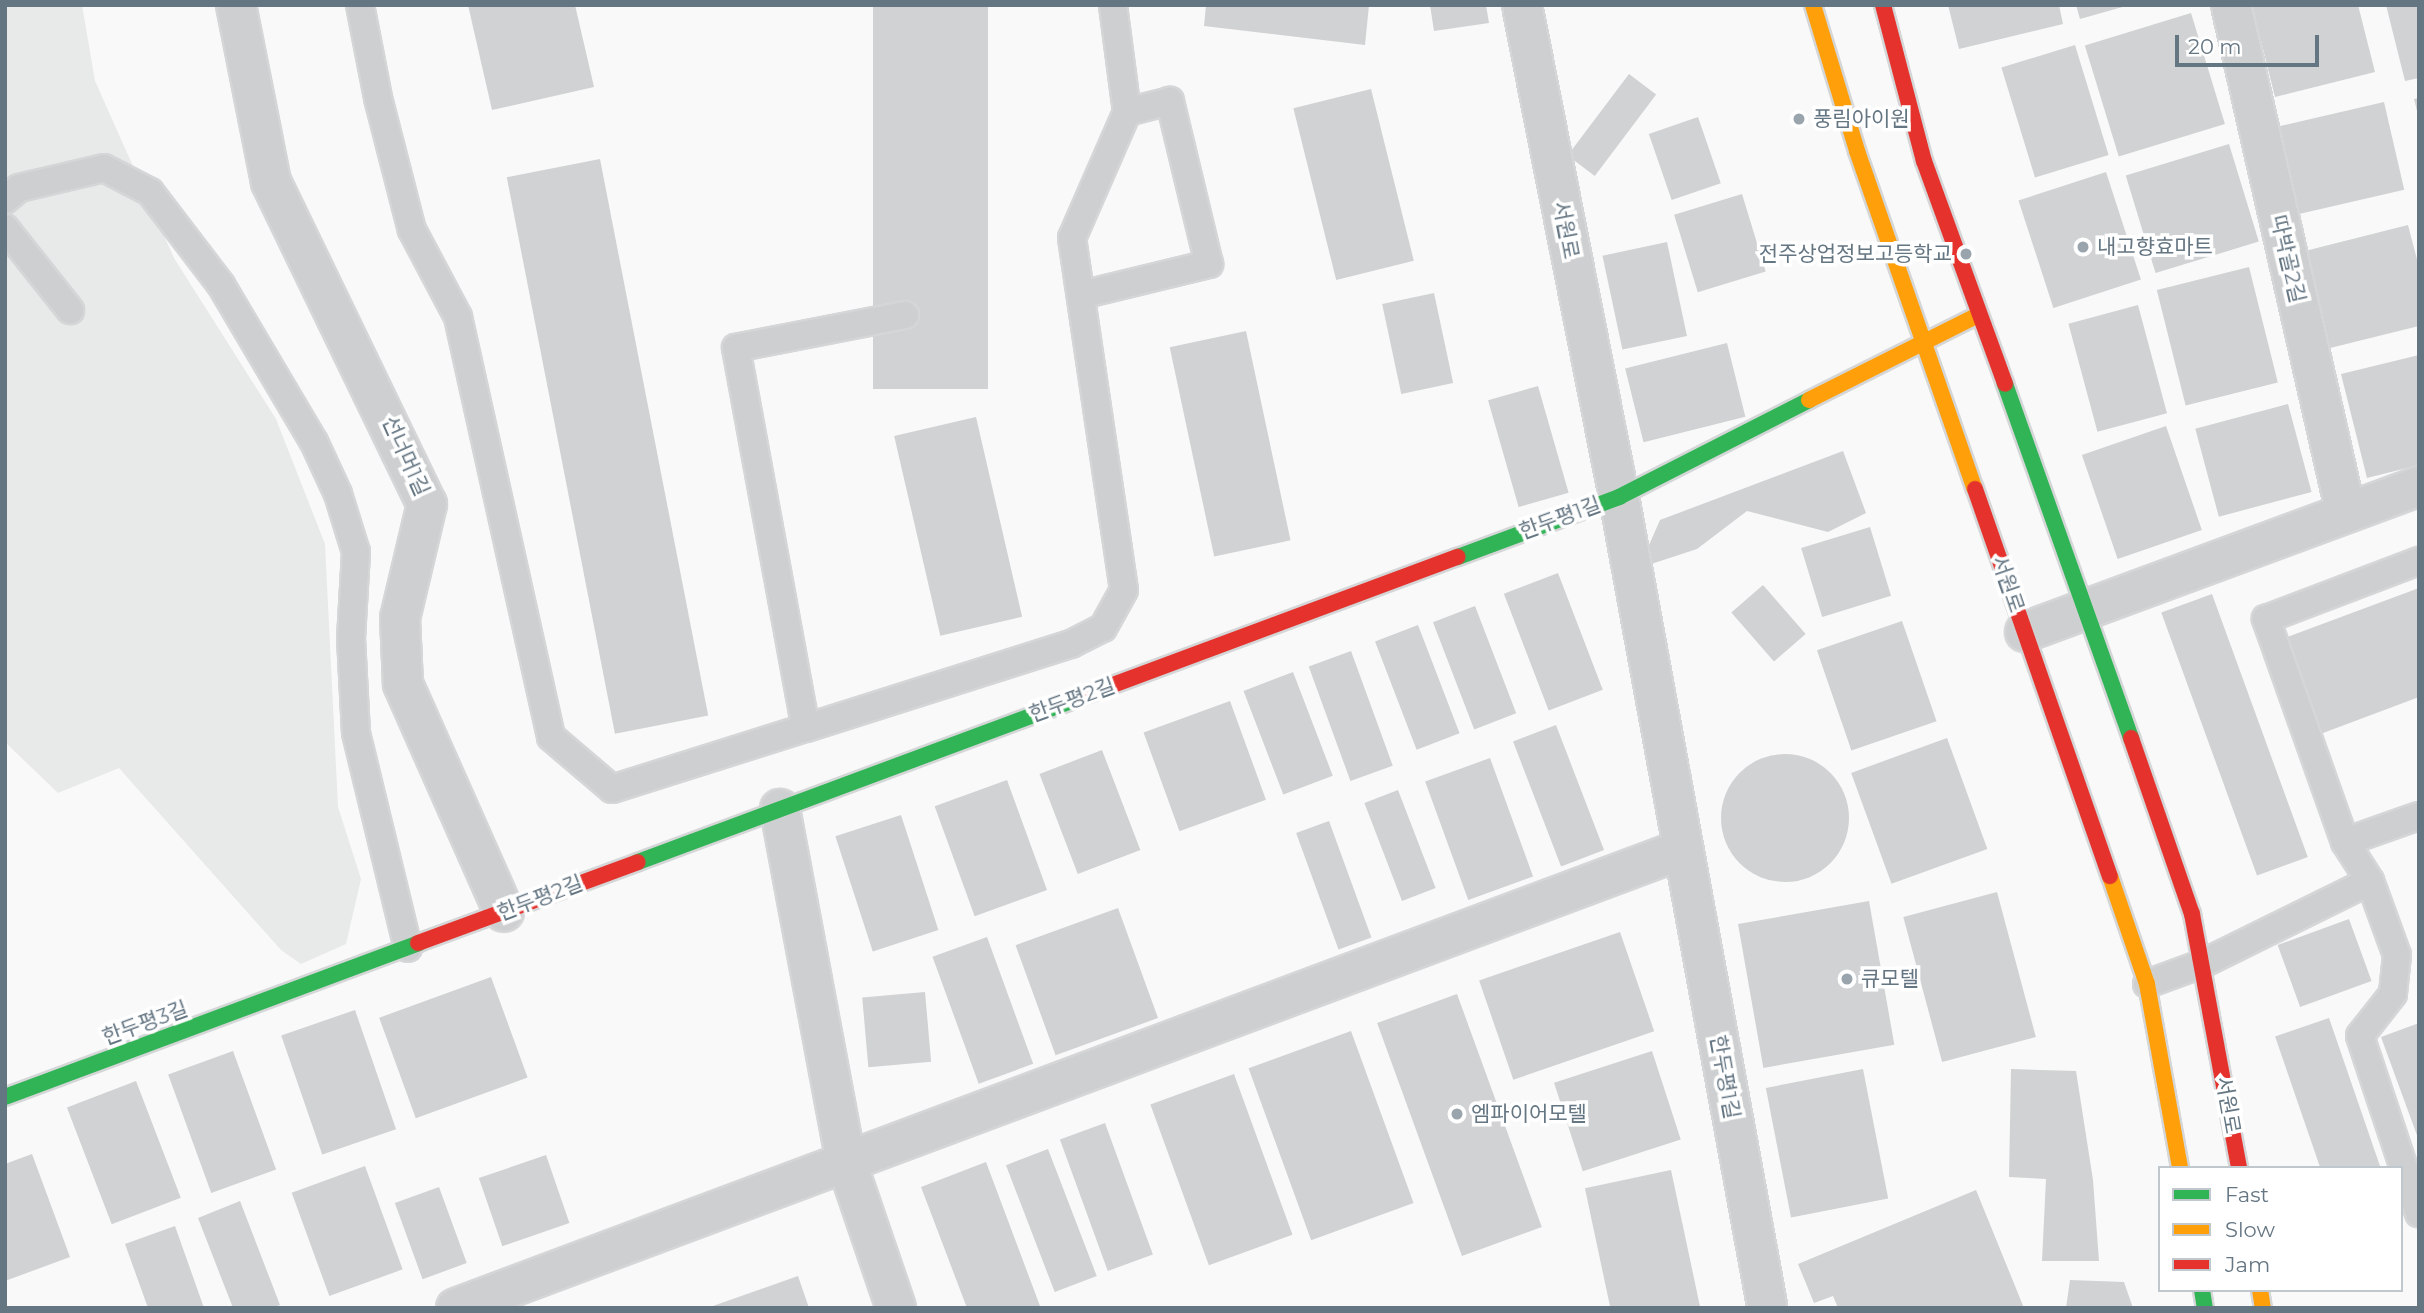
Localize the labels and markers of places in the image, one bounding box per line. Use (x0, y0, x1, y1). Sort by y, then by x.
place label: 풍림아이원 (1813, 106, 1910, 132)
marker: 풍림아이원 (1791, 111, 1807, 127)
place label: 내고향효마트 (2097, 234, 2213, 260)
marker: 내고향효마트 (2075, 239, 2091, 255)
place label: 전주상업정보고등학교 (1759, 241, 1952, 267)
marker: 전주상업정보고등학교 (1958, 246, 1974, 262)
place label: 큐모텔 (1861, 966, 1919, 992)
marker: 큐모텔 (1839, 971, 1855, 987)
place label: 엠파이어모텔 (1471, 1101, 1587, 1127)
marker: 엠파이어모텔 (1449, 1106, 1465, 1122)

